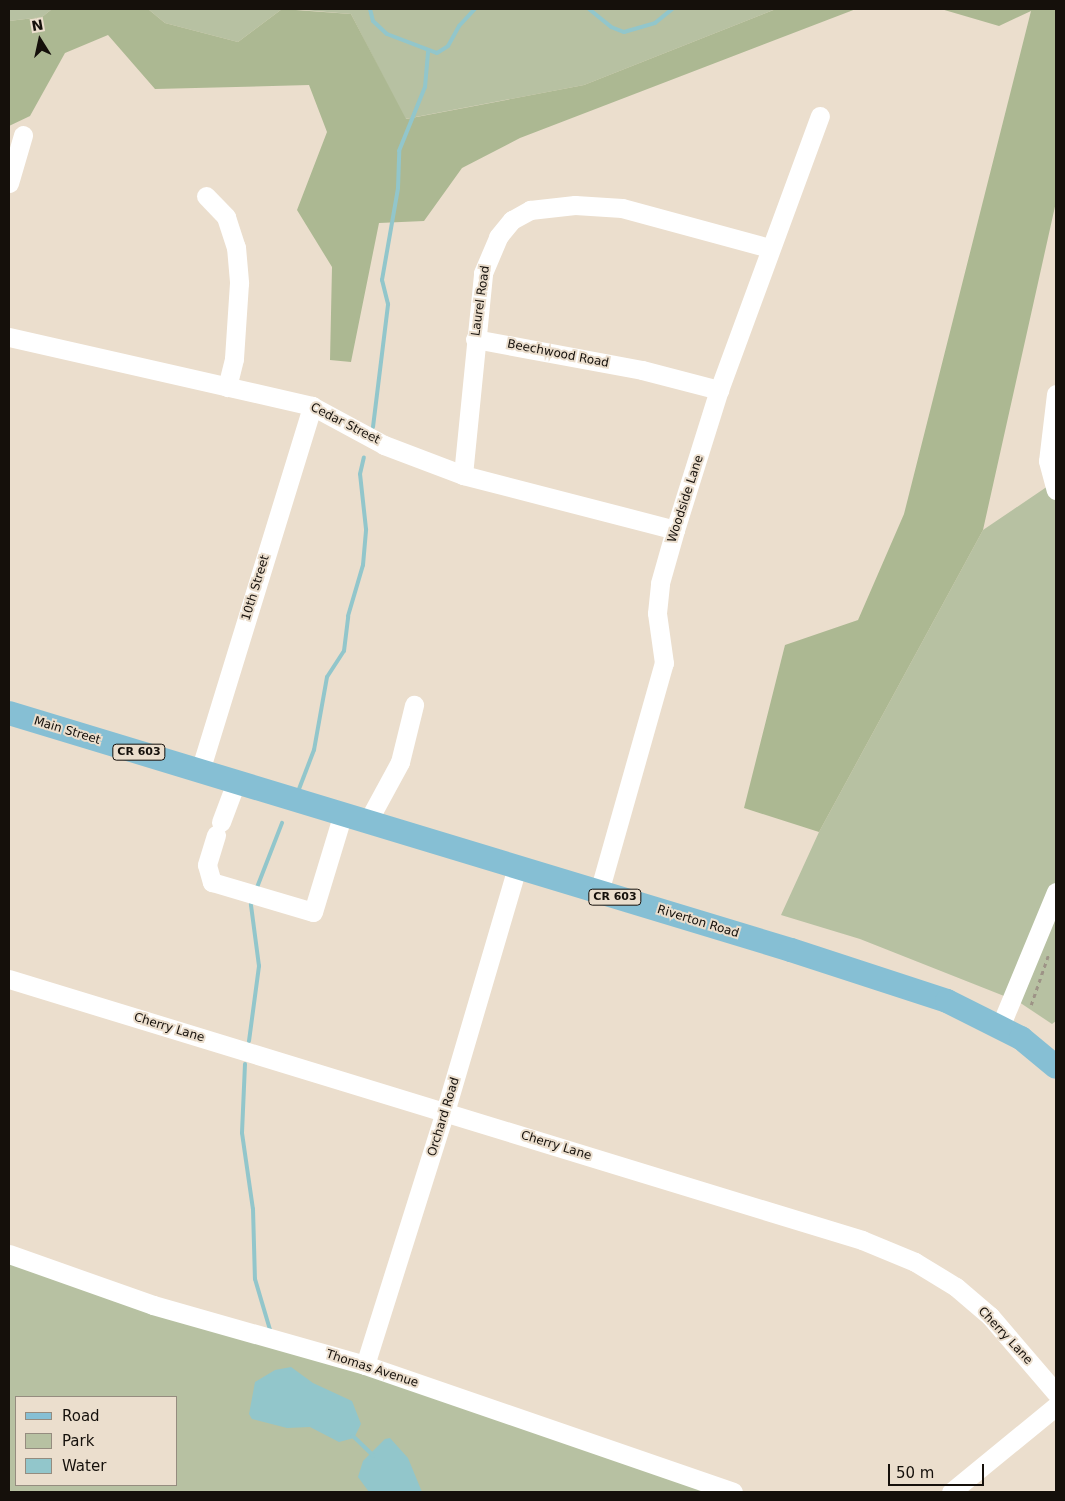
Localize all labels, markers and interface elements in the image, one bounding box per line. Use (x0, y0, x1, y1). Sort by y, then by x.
north arrow (15, 15, 65, 65)
text: N (30, 16, 45, 34)
street label: Laurel Road (469, 265, 493, 337)
street label: Beechwood Road (506, 337, 610, 371)
street label: Cedar Street (308, 400, 382, 448)
street label: Woodside Lane (665, 454, 707, 544)
street label: 10th Street (239, 553, 273, 623)
street label: Main Street (32, 714, 102, 748)
road number: CR 603 (112, 744, 166, 760)
road number: CR 603 (588, 889, 642, 906)
street label: Riverton Road (655, 903, 741, 941)
street label: Cherry Lane (132, 1010, 206, 1046)
street label: Orchard Road (425, 1076, 463, 1158)
street label: Cherry Lane (519, 1128, 593, 1164)
street label: Cherry Lane (975, 1304, 1035, 1368)
street label: Thomas Avenue (324, 1347, 420, 1391)
legend (15, 1396, 178, 1486)
text: Road (62, 1407, 100, 1425)
text: Park (62, 1432, 94, 1450)
scale bar (890, 1454, 986, 1486)
text: Water (62, 1457, 106, 1475)
text: 50 m (896, 1464, 934, 1482)

